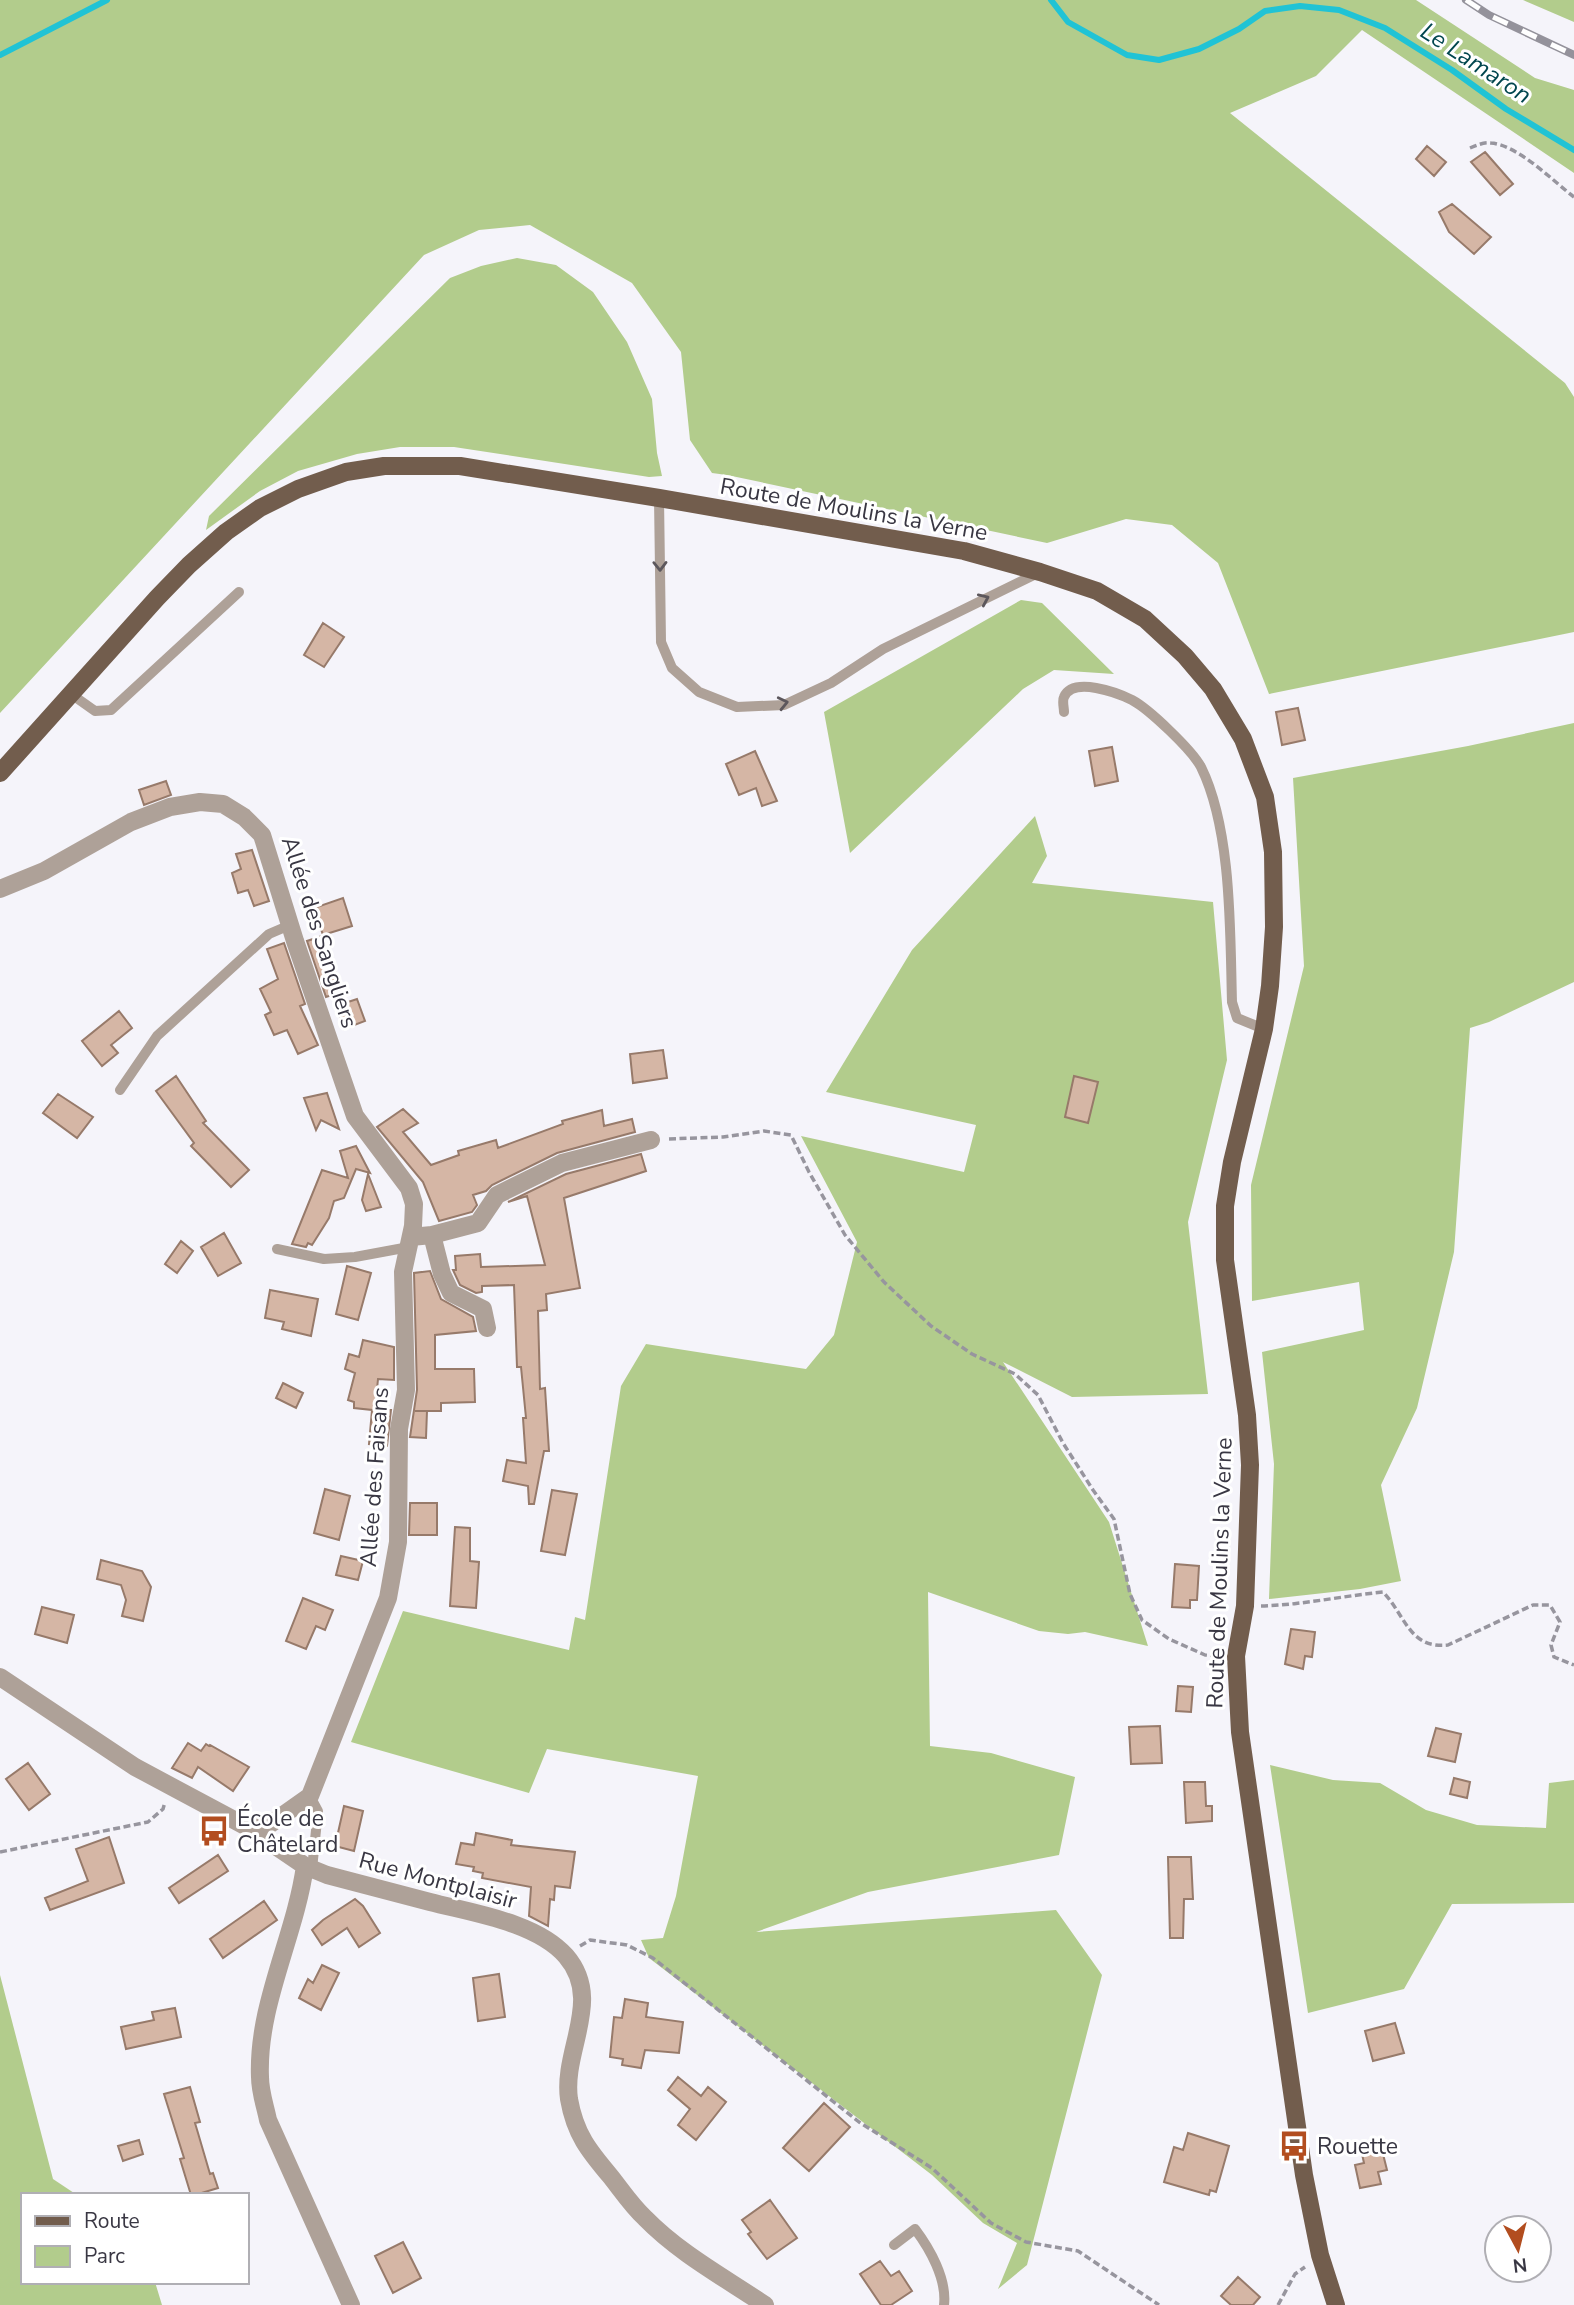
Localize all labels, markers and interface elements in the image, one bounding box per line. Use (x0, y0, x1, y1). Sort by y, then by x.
water label: Le Lamaron (1414, 15, 1538, 111)
street label: Route de Moulins la Verne (718, 471, 990, 548)
one-way arrow (652, 561, 668, 572)
one-way arrow (976, 593, 989, 607)
one-way arrow (776, 697, 788, 711)
street label: Allée des Sangliers (274, 832, 365, 1032)
street label: Allée des Faisans (353, 1386, 396, 1568)
street label: Route de Moulins la Verne (1199, 1437, 1240, 1709)
place label: École de Châtelard (237, 1803, 338, 1860)
bus stop icon: École de Châtelard (197, 1814, 231, 1848)
street label: Rue Montplaisir (355, 1844, 521, 1917)
bus stop icon: Rouette (1277, 2129, 1311, 2163)
place label: Rouette (1317, 2131, 1398, 2162)
legend (21, 2193, 248, 2284)
text: Route (84, 2207, 140, 2235)
north arrow (1483, 2214, 1553, 2284)
text: Parc (84, 2242, 125, 2270)
text: N (1511, 2251, 1529, 2279)

